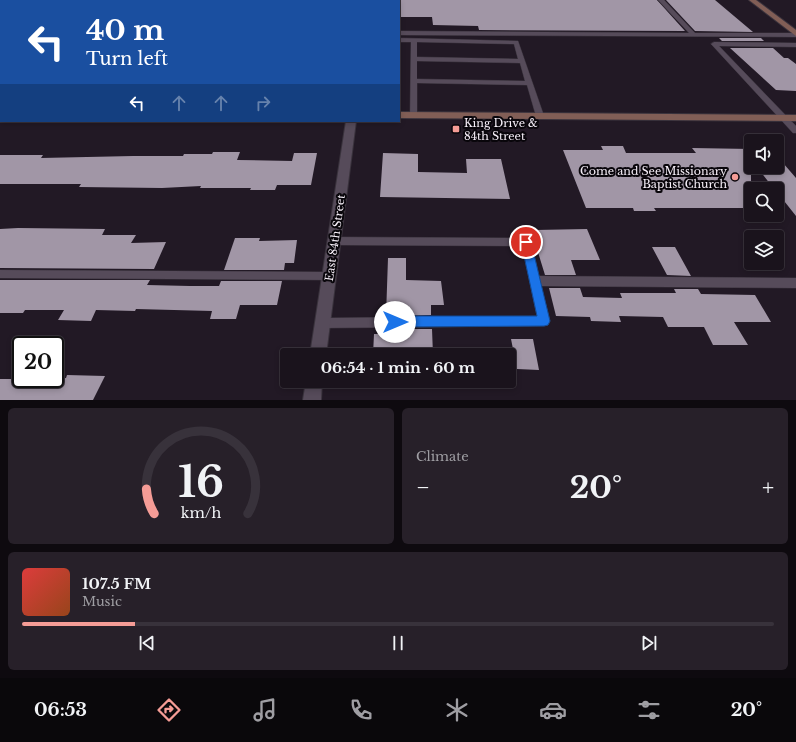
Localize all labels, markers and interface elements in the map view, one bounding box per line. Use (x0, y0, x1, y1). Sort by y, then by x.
text: 40 m (86, 13, 164, 48)
icon: left (20, 16, 72, 68)
text: Turn left (86, 48, 168, 70)
icon: left (126, 92, 148, 114)
icon: ahead (168, 92, 190, 114)
icon: ahead (210, 92, 232, 114)
icon: right (252, 92, 274, 114)
place label: King Drive & 84th Street (464, 116, 538, 143)
marker: King Drive & 84th Street (451, 124, 461, 134)
map controls (744, 134, 784, 270)
button: sound (744, 134, 784, 174)
place label: Come and See Missionary Baptist Church (580, 164, 727, 191)
marker: Come and See Missionary Baptist Church (730, 172, 740, 182)
button: search (744, 182, 784, 222)
street label: East 84th Street (322, 193, 348, 282)
pin (509, 225, 543, 259)
button: layers (744, 230, 784, 270)
icon: arrive (515, 231, 537, 253)
position arrow (374, 301, 416, 343)
speed limit sign: 20 (12, 336, 64, 388)
text: 06:54 · 1 min · 60 m (321, 358, 475, 377)
text: Climate (416, 448, 469, 465)
text: 16 (178, 457, 224, 508)
text: 20° (570, 469, 622, 506)
text: − (416, 474, 430, 501)
text: + (762, 474, 774, 501)
text: km/h (181, 504, 221, 522)
text: 107.5 FM (82, 574, 151, 593)
text: Music (82, 593, 122, 610)
icon: previous (136, 632, 158, 654)
icon: pause (387, 632, 409, 654)
icon: next (638, 632, 660, 654)
icon: directions (155, 696, 183, 724)
icon: music (251, 696, 279, 724)
icon: phone (347, 696, 375, 724)
icon: climate (443, 696, 471, 724)
icon: car (539, 696, 567, 724)
icon: filters (635, 696, 663, 724)
text: 06:53 (34, 699, 87, 721)
text: 20° (731, 699, 762, 721)

